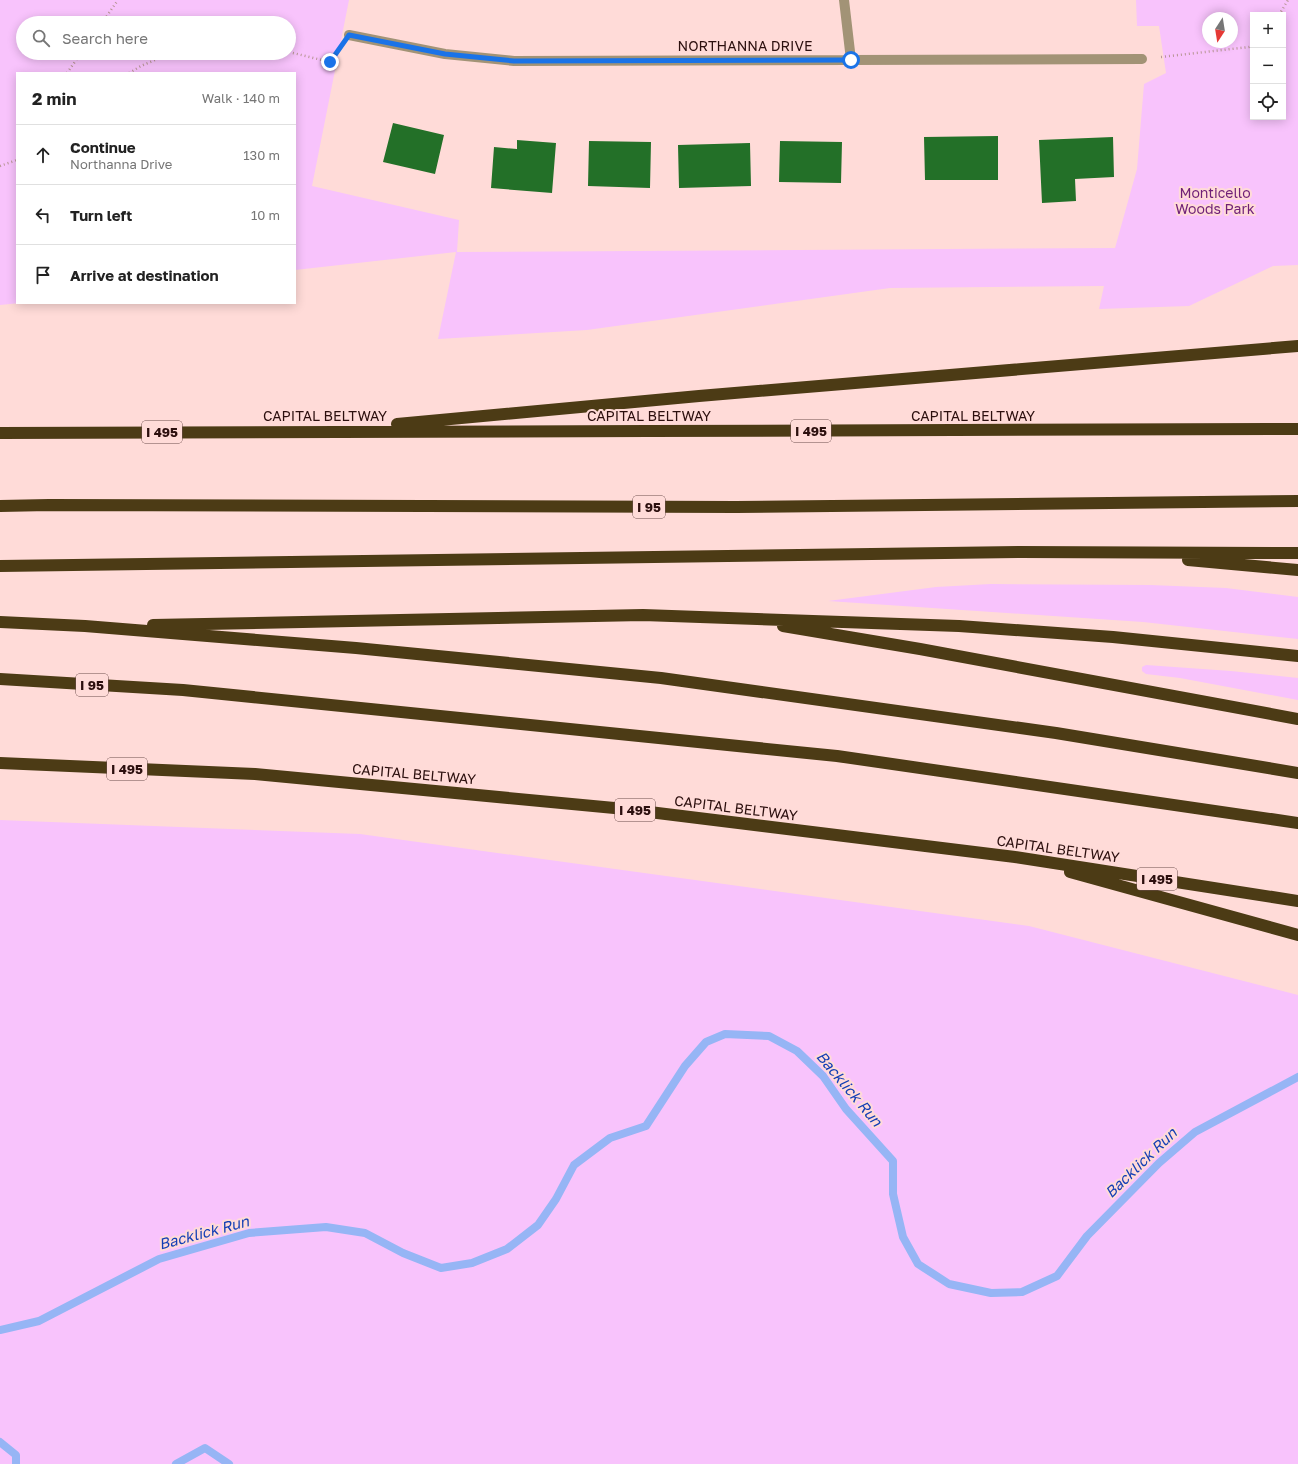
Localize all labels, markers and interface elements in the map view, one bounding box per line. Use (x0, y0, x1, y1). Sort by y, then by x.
north arrow (1202, 12, 1238, 48)
map controls (1250, 12, 1286, 120)
button: + (1250, 12, 1286, 48)
search box (16, 16, 296, 60)
icon: search (30, 27, 52, 49)
text: Search here (62, 29, 148, 47)
street label: NORTHANNA DRIVE (678, 37, 812, 54)
button: − (1250, 48, 1286, 84)
route start (842, 51, 860, 69)
route end (321, 53, 339, 71)
button: locate (1250, 84, 1286, 120)
text: 2 min (32, 88, 76, 109)
text: Walk · 140 m (202, 90, 280, 106)
text: Continue (70, 138, 136, 156)
icon: ahead (32, 144, 54, 166)
text: 130 m (243, 147, 280, 163)
text: Northanna Drive (70, 156, 172, 172)
park label: Monticello Woods Park (1175, 184, 1255, 217)
icon: left (32, 204, 54, 226)
text: Turn left (70, 206, 132, 224)
text: 10 m (251, 207, 280, 223)
icon: arrive (32, 264, 54, 286)
text: Arrive at destination (70, 266, 219, 284)
street label: CAPITAL BELTWAY (263, 407, 387, 424)
street label: CAPITAL BELTWAY (587, 407, 711, 424)
street label: CAPITAL BELTWAY (911, 407, 1035, 424)
road number: I 495 (791, 420, 831, 442)
road number: I 495 (142, 421, 182, 443)
road number: I 95 (633, 496, 665, 518)
road number: I 95 (76, 674, 108, 696)
road number: I 495 (107, 758, 147, 780)
street label: CAPITAL BELTWAY (352, 760, 477, 787)
street label: CAPITAL BELTWAY (673, 792, 799, 824)
road number: I 495 (615, 799, 655, 821)
street label: CAPITAL BELTWAY (995, 831, 1121, 866)
road number: I 495 (1137, 868, 1177, 890)
water label: Backlick Run (813, 1047, 887, 1130)
water label: Backlick Run (1101, 1123, 1180, 1201)
water label: Backlick Run (157, 1211, 252, 1253)

